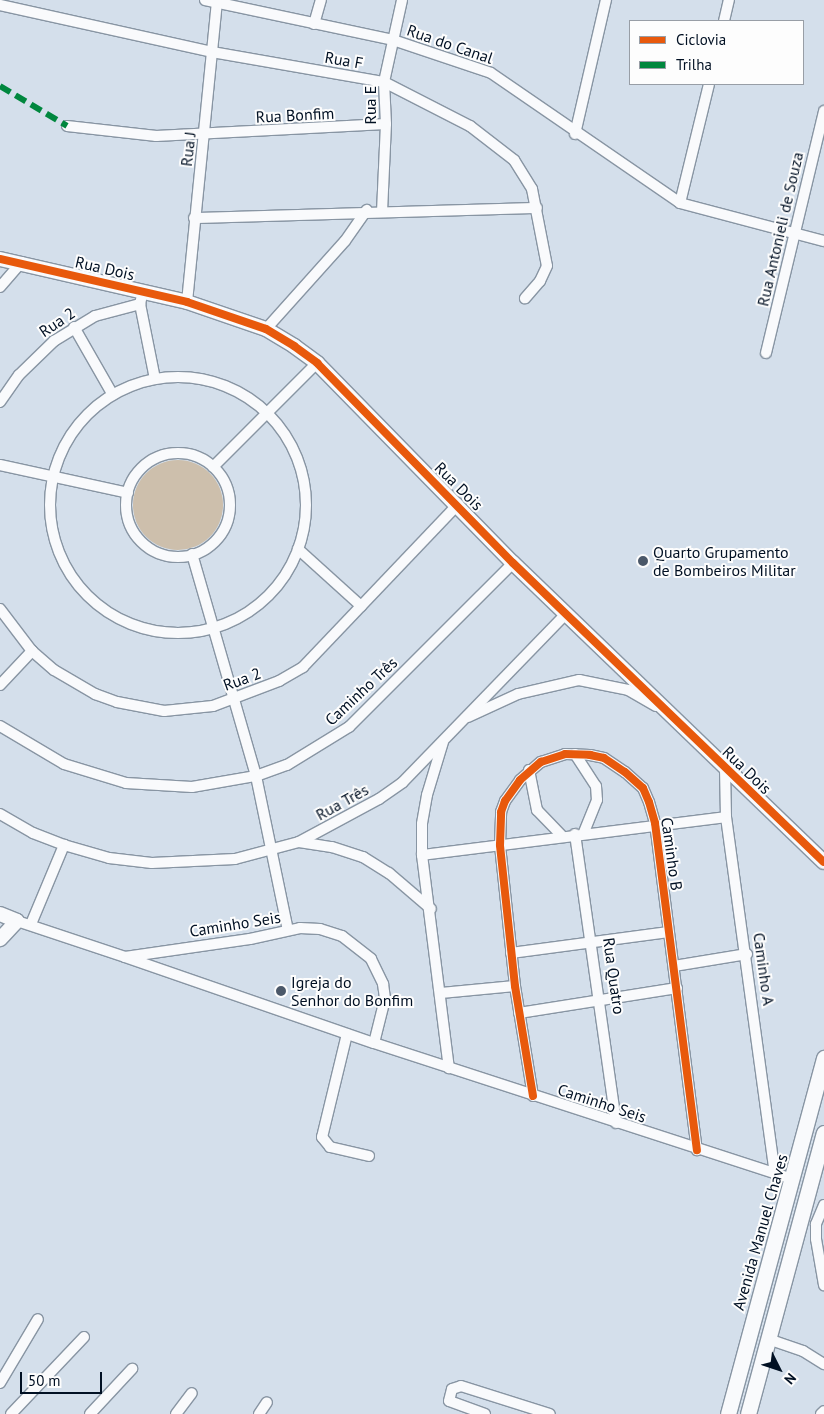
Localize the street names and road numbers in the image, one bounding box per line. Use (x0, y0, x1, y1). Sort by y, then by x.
street label: Rua do Canal (404, 20, 496, 68)
street label: Rua F (323, 47, 365, 73)
street label: Rua E (360, 86, 380, 124)
street label: Rua Bonfim (255, 103, 335, 127)
street label: Rua J (176, 131, 200, 167)
street label: Rua Antonieli de Souza (753, 150, 807, 308)
street label: Rua Dois (73, 252, 137, 284)
street label: Rua 2 (36, 303, 78, 341)
street label: Rua Dois (431, 458, 487, 514)
street label: Caminho Três (321, 653, 401, 729)
street label: Rua 2 (220, 663, 264, 695)
street label: Rua Dois (719, 742, 775, 798)
street label: Rua Três (312, 780, 372, 824)
street label: Caminho B (657, 816, 687, 892)
street label: Caminho Seis (188, 907, 282, 941)
street label: Caminho A (749, 931, 779, 1007)
street label: Rua Quatro (599, 936, 629, 1016)
street label: Caminho Seis (555, 1080, 649, 1126)
street label: Avenida Manuel Chaves (729, 1152, 791, 1312)

